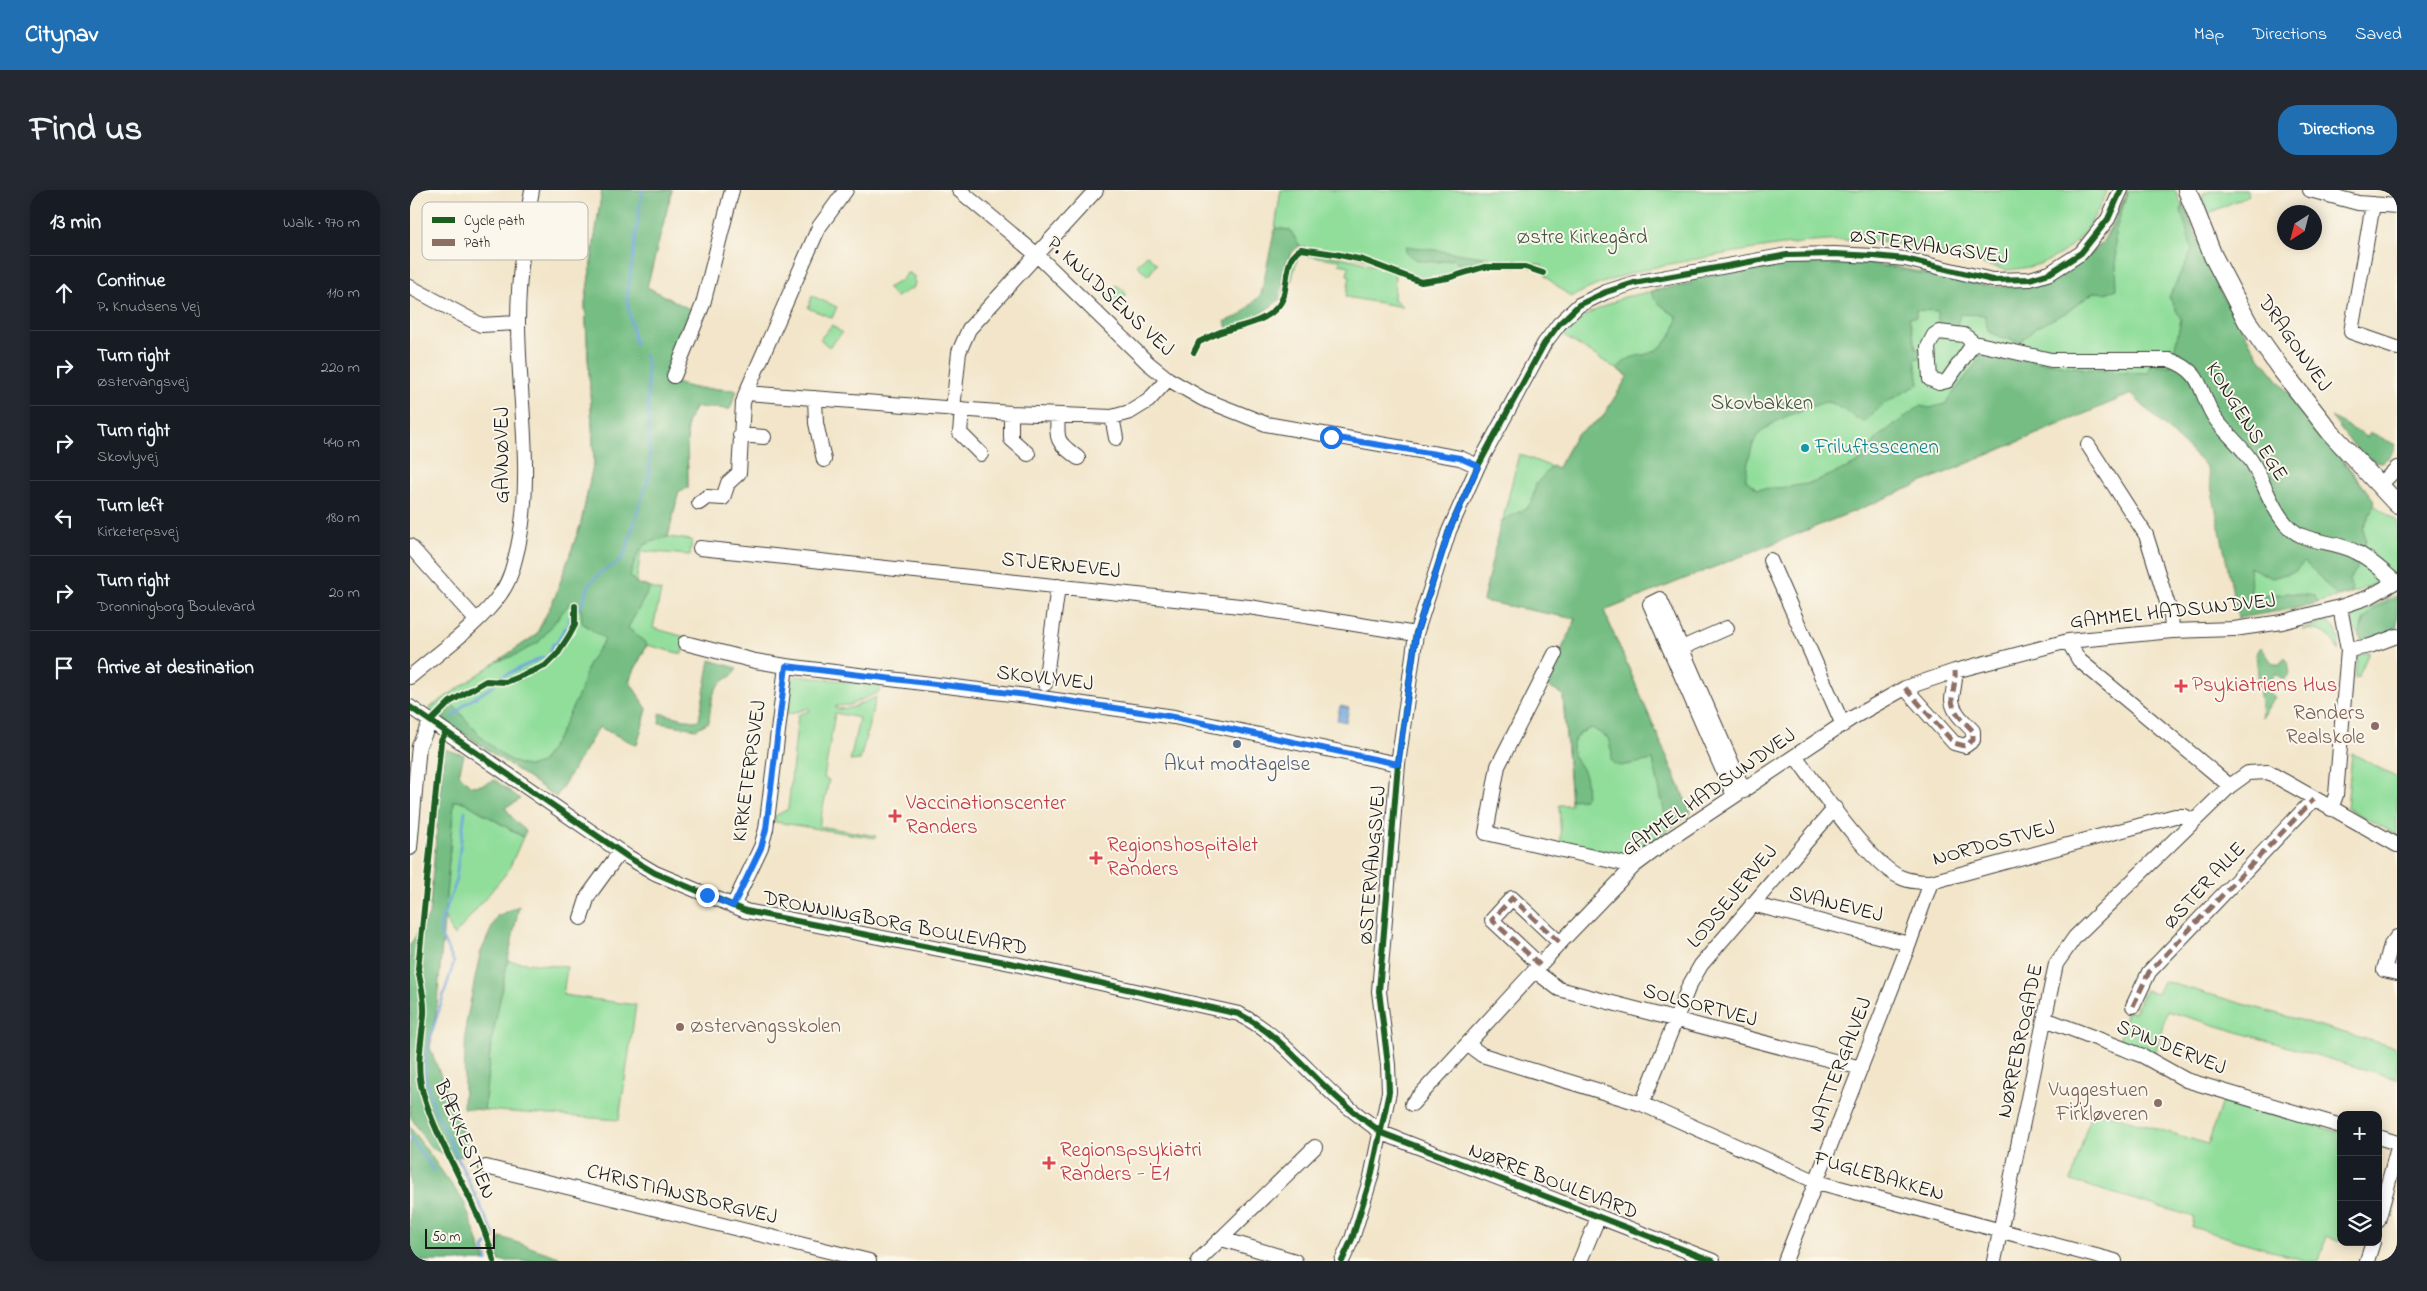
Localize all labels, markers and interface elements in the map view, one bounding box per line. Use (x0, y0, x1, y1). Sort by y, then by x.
text: Citynav (25, 18, 98, 53)
text: Map (2194, 22, 2224, 48)
text: Directions (2252, 22, 2327, 48)
text: Saved (2355, 22, 2402, 48)
text: Find us (30, 105, 142, 156)
button: Directions (2278, 105, 2397, 155)
legend (422, 202, 588, 260)
north arrow (2277, 205, 2322, 250)
text: 13 min (50, 208, 101, 238)
text: Walk · 970 m (283, 211, 360, 235)
text: Cycle path (464, 211, 525, 233)
street label: ØSTERVANGSVEJ (1848, 221, 2010, 273)
park label: Østre Kirkegård (1517, 223, 1648, 255)
street label: P. KNUDSENS VEJ (1039, 230, 1181, 364)
text: Path (464, 233, 490, 254)
text: Continue (97, 268, 165, 295)
icon: ahead (50, 279, 78, 307)
text: 110 m (326, 281, 360, 305)
street label: DRAGONVEJ (2249, 289, 2338, 399)
text: P. Knudsens Vej (97, 295, 200, 319)
text: Turn right (97, 343, 170, 370)
icon: right (50, 354, 78, 382)
text: 220 m (321, 356, 360, 380)
street label: KONGENS EGE (2197, 357, 2295, 487)
text: Østervangsvej (97, 370, 188, 394)
park label: Skovbakken (1711, 389, 1813, 419)
street label: GAVNØVEJ (488, 407, 518, 503)
text: Turn right (97, 418, 170, 445)
route start (1320, 426, 1343, 449)
icon: right (50, 429, 78, 457)
text: 440 m (323, 431, 360, 455)
place label: Friluftsscenen (1814, 433, 1939, 463)
marker: Friluftsscenen (1799, 442, 1811, 454)
text: Skovlyvej (97, 445, 157, 469)
text: Turn left (97, 493, 164, 520)
icon: left (50, 504, 78, 532)
text: 180 m (326, 506, 360, 530)
text: Kirketerpsvej (97, 520, 178, 544)
street label: STJERNEVEJ (1000, 545, 1122, 587)
text: Turn right (97, 568, 170, 595)
icon: right (50, 579, 78, 607)
text: 20 m (329, 581, 360, 605)
street label: GAMMEL HADSUNDVEJ (2068, 586, 2278, 638)
text: Dronningborg Boulevard (97, 595, 255, 619)
icon: arrive (50, 654, 78, 682)
text: Arrive at destination (97, 655, 254, 682)
street label: SKOVLYVEJ (995, 658, 1095, 700)
place label: Psykiatriens Hus (2192, 671, 2337, 703)
marker: Psykiatriens Hus (2174, 679, 2188, 693)
street label: KIRKETERPSVEJ (725, 698, 775, 844)
place label: Randers Realskole (2286, 699, 2366, 753)
marker: Randers Realskole (2369, 720, 2381, 732)
street label: GAMMEL HADSUNDVEJ (1616, 721, 1802, 865)
marker: Akut modtagelse (1231, 738, 1243, 750)
place label: Akut modtagelse (1164, 750, 1311, 782)
street label: ØSTERVANGSVEJ (1351, 784, 1395, 946)
place label: Vaccinationscenter Randers (905, 789, 1067, 843)
marker: Vaccinationscenter Randers (888, 809, 902, 823)
street label: NORDOSTVEJ (1929, 813, 2059, 875)
place label: Regionshospitalet Randers (1107, 831, 1258, 885)
street label: ØSTER ALLE (2156, 836, 2254, 936)
street label: LODSEJERVEJ (1680, 838, 1786, 956)
marker: Regionshospitalet Randers (1089, 851, 1103, 865)
street label: SVANEVEJ (1786, 879, 1886, 931)
street label: DRONNINGBORG BOULEVARD (759, 883, 1030, 964)
route end (696, 884, 719, 907)
street label: NØRREBROGADE (1990, 961, 2052, 1121)
street label: SOLSORTVEJ (1639, 976, 1761, 1036)
street label: NATTERGALVEJ (1801, 993, 1881, 1137)
place label: Østervangsskolen (690, 1012, 841, 1044)
street label: SPINDERVEJ (2112, 1012, 2230, 1084)
marker: Østervangsskolen (674, 1021, 686, 1033)
street label: BÆKKESTIEN (425, 1075, 503, 1204)
place label: Vuggestuen Firkløveren (2047, 1076, 2148, 1130)
marker: Vuggestuen Firkløveren (2152, 1097, 2164, 1109)
map controls (2337, 1111, 2382, 1246)
button: + (2337, 1111, 2382, 1156)
place label: Regionspsykiatri Randers - E1 (1060, 1136, 1202, 1190)
street label: NØRRE BOULEVARD (1464, 1136, 1642, 1228)
street label: FUGLEBAKKEN (1809, 1144, 1948, 1210)
marker: Regionspsykiatri Randers - E1 (1042, 1156, 1056, 1170)
button: − (2337, 1156, 2382, 1201)
street label: CHRISTIANSBORGVEJ (583, 1157, 781, 1233)
button: layers (2337, 1201, 2382, 1246)
scale bar (425, 1226, 495, 1249)
text: 50 m (432, 1227, 460, 1248)

